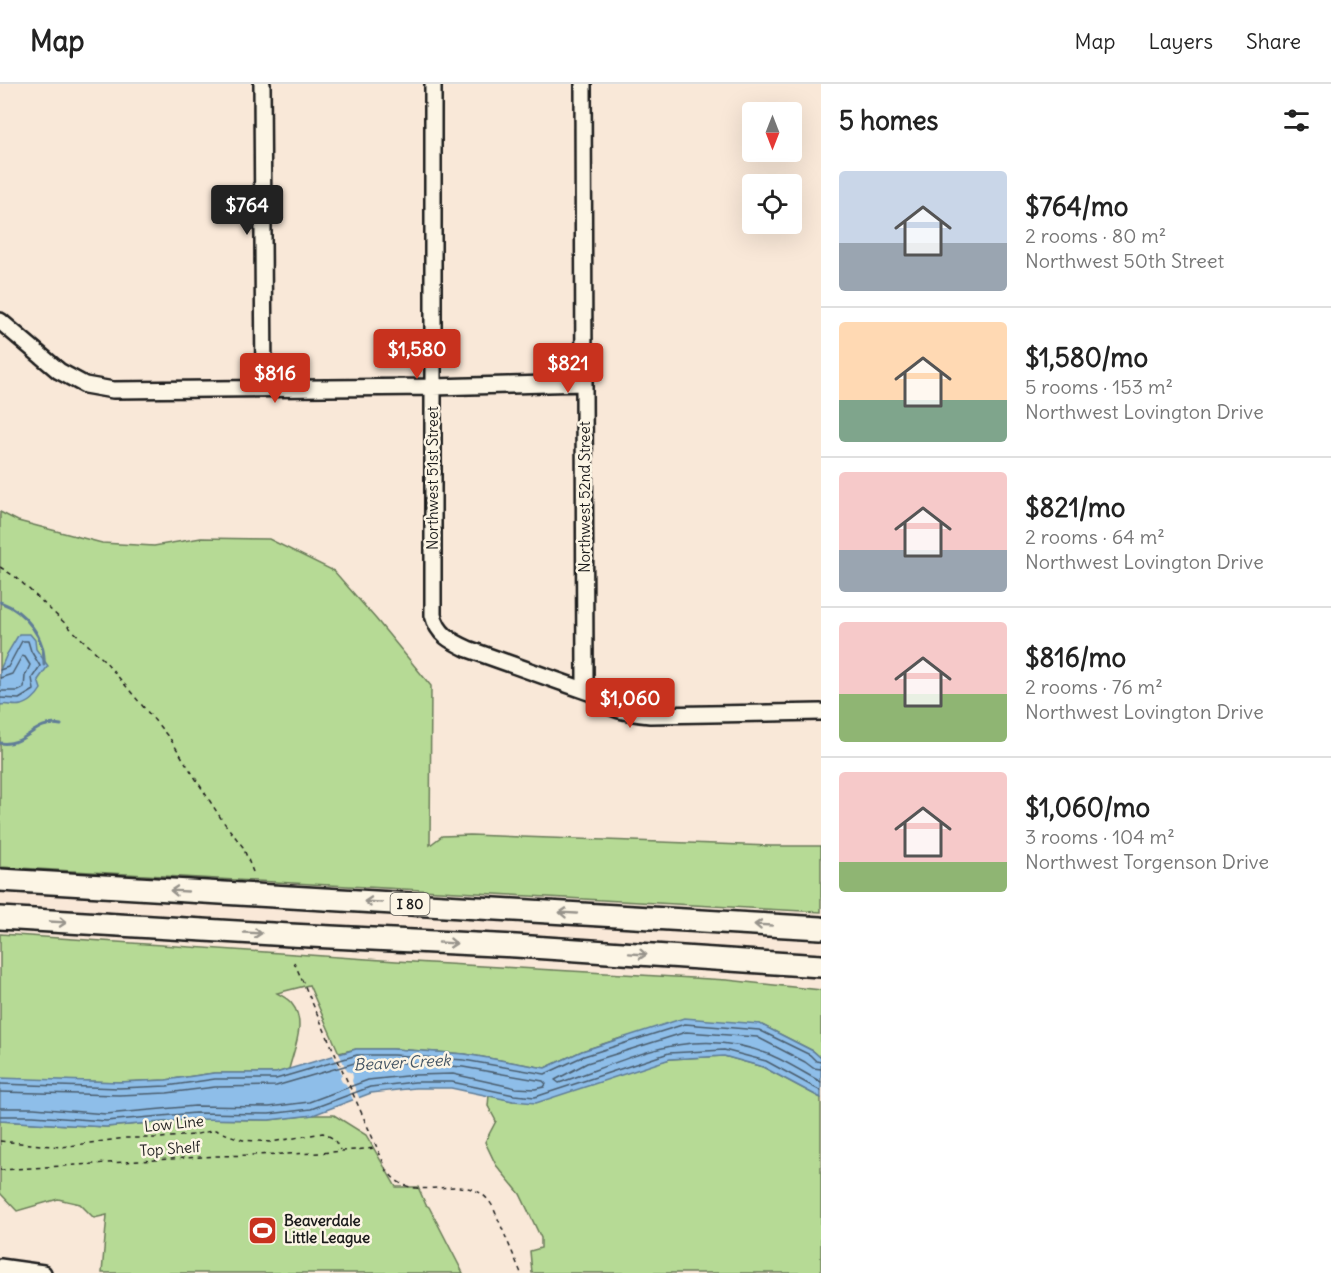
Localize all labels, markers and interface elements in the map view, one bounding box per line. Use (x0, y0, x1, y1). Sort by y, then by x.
text: Map (30, 23, 84, 59)
text: Map (1075, 28, 1115, 55)
text: Layers (1148, 28, 1213, 55)
text: Share (1246, 28, 1301, 55)
north arrow (742, 102, 802, 162)
map controls (742, 102, 802, 234)
text: 5 homes (839, 104, 938, 137)
icon: filters (1280, 104, 1313, 137)
button: locate (742, 174, 802, 234)
pin: $764 (211, 185, 283, 236)
text: $764/mo (1025, 190, 1128, 223)
text: $764 (225, 192, 269, 217)
icon: home (887, 195, 959, 267)
text: 2 rooms · 80 m² (1025, 223, 1166, 248)
text: Northwest 50th Street (1025, 248, 1224, 273)
pin: $1,580 (368, 329, 466, 380)
text: $1,580 (387, 336, 447, 361)
text: $1,580/mo (1025, 341, 1148, 374)
pin: $821 (532, 343, 604, 394)
icon: home (887, 346, 959, 418)
text: $821 (547, 350, 589, 375)
pin: $816 (239, 353, 311, 404)
text: $816 (254, 360, 296, 385)
text: 5 rooms · 153 m² (1025, 374, 1173, 399)
text: Northwest Lovington Drive (1025, 399, 1264, 424)
street label: Northwest 51st Street (423, 406, 442, 550)
street label: Northwest 52nd Street (575, 421, 594, 573)
text: $821/mo (1025, 491, 1125, 524)
icon: home (887, 496, 959, 568)
text: 2 rooms · 64 m² (1025, 524, 1165, 549)
text: Northwest Lovington Drive (1025, 549, 1264, 574)
text: $816/mo (1025, 641, 1126, 674)
icon: home (887, 646, 959, 718)
text: 2 rooms · 76 m² (1025, 674, 1163, 699)
pin: $1,060 (581, 678, 679, 729)
text: $1,060 (600, 685, 660, 710)
text: Northwest Lovington Drive (1025, 699, 1264, 724)
text: $1,060/mo (1025, 791, 1150, 824)
icon: home (887, 796, 959, 868)
text: 3 rooms · 104 m² (1025, 824, 1175, 849)
text: Northwest Torgenson Drive (1025, 849, 1269, 874)
one-way arrow (169, 885, 189, 896)
road number: I 80 (390, 893, 430, 915)
one-way arrow (364, 896, 384, 907)
one-way arrow (558, 908, 578, 919)
one-way arrow (48, 916, 68, 927)
one-way arrow (753, 919, 773, 930)
one-way arrow (243, 928, 263, 939)
one-way arrow (437, 937, 457, 948)
one-way arrow (627, 949, 647, 960)
water label: Beaver Creek (353, 1049, 453, 1075)
street label: Low Line (143, 1111, 205, 1136)
street label: Top Shelf (139, 1137, 202, 1160)
place label: Beaverdale Little League (284, 1211, 370, 1248)
sports icon: Beaverdale Little League (247, 1214, 279, 1246)

